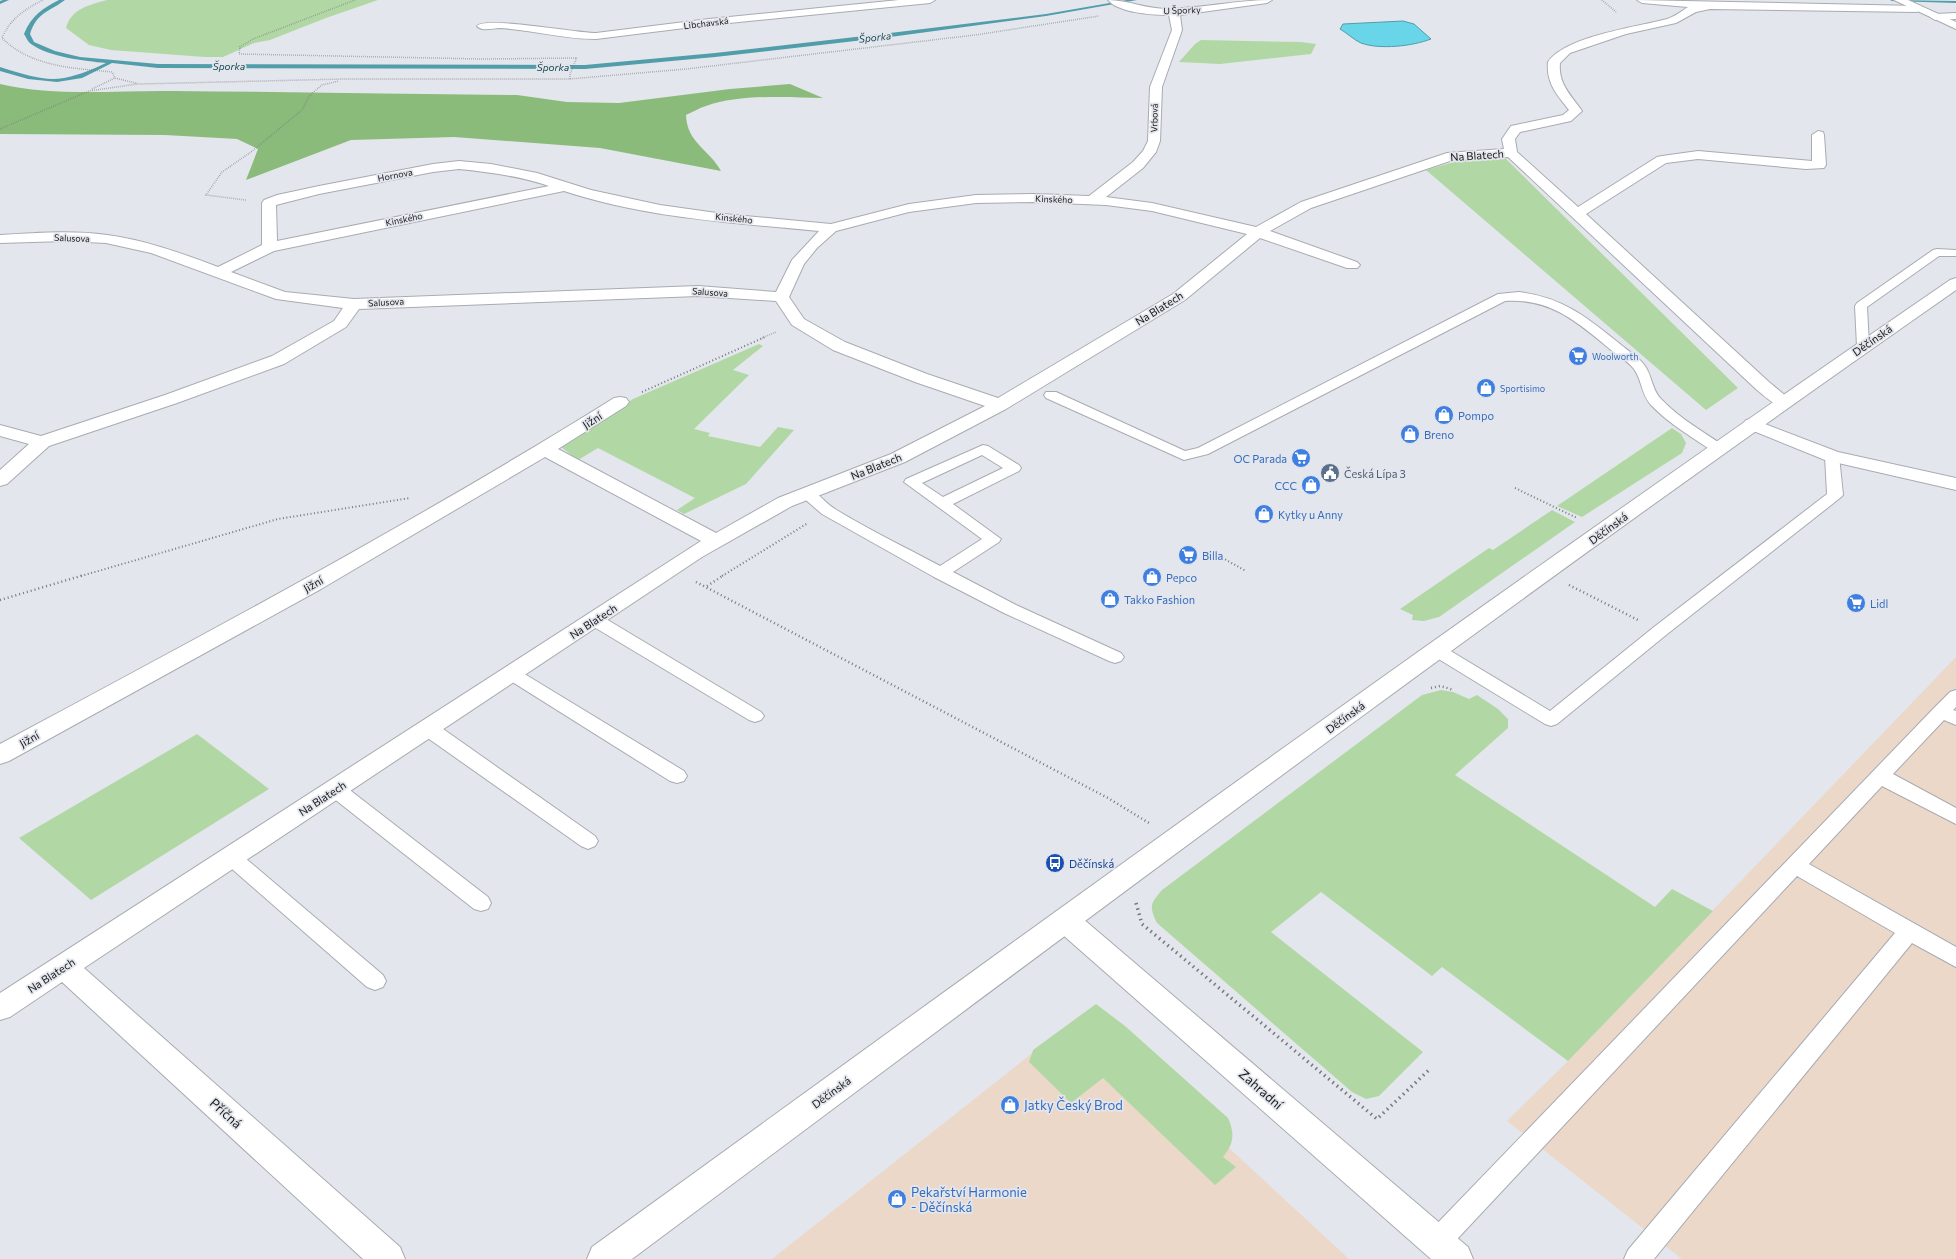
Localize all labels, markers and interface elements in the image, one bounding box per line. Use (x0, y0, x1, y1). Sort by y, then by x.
street label: U Šporky (1163, 3, 1201, 16)
street label: Libchavská (683, 15, 729, 31)
water label: Šporka (858, 29, 892, 45)
water label: Šporka (213, 60, 245, 72)
water label: Šporka (537, 61, 569, 73)
street label: Vrbová (1148, 103, 1160, 133)
street label: Na Blatech (1450, 147, 1504, 163)
street label: Hornova (377, 166, 414, 184)
street label: Kinského (1035, 193, 1073, 205)
street label: Kinského (384, 210, 424, 228)
street label: Kinského (715, 211, 753, 225)
street label: Salusova (54, 232, 90, 244)
street label: Salusova (692, 285, 729, 299)
street label: Na Blatech (1133, 288, 1185, 328)
street label: Salusova (368, 296, 404, 308)
street label: Děčínská (1850, 322, 1894, 358)
supermarket icon: Woolworth (1567, 345, 1589, 367)
place label: Woolworth (1592, 351, 1638, 362)
shop icon: Sportisimo (1475, 377, 1497, 399)
place label: Sportisimo (1500, 383, 1545, 394)
shop icon: Pompo (1433, 404, 1455, 426)
street label: Jižní (580, 408, 606, 432)
place label: Pompo (1458, 409, 1494, 422)
shop icon: Breno (1399, 423, 1421, 445)
place label: Breno (1424, 428, 1454, 441)
supermarket icon: OC Parada (1290, 447, 1312, 469)
street label: Na Blatech (849, 450, 903, 482)
place label: OC Parada (1234, 452, 1287, 465)
public building icon: Česká Lípa 3 (1319, 462, 1341, 484)
place label: Česká Lípa 3 (1344, 466, 1406, 480)
shop icon: CCC (1300, 474, 1322, 496)
place label: CCC (1274, 479, 1297, 492)
shop icon: Kytky u Anny (1253, 503, 1275, 525)
place label: Kytky u Anny (1278, 508, 1343, 521)
street label: Děčínská (1586, 509, 1630, 547)
supermarket icon: Billa (1177, 544, 1199, 566)
place label: Billa (1202, 549, 1223, 562)
shop icon: Pepco (1141, 566, 1163, 588)
place label: Pepco (1166, 571, 1197, 584)
street label: Jižní (301, 573, 327, 596)
shop icon: Takko Fashion (1099, 588, 1121, 610)
supermarket icon: Lidl (1845, 592, 1867, 614)
place label: Takko Fashion (1124, 593, 1195, 606)
place label: Lidl (1870, 597, 1888, 610)
street label: Na Blatech (567, 601, 619, 641)
street label: Děčínská (1323, 698, 1367, 736)
street label: Jižní (17, 728, 43, 751)
street label: Na Blatech (296, 778, 348, 818)
bus stop icon: Děčínská (1044, 852, 1066, 874)
place label: Děčínská (1069, 857, 1114, 870)
street label: Na Blatech (25, 955, 77, 995)
street label: Zahradní (1236, 1066, 1287, 1113)
street label: Děčínská (809, 1073, 853, 1111)
shop icon: Jatky Český Brod (999, 1094, 1021, 1116)
street label: Příčná (207, 1095, 245, 1131)
place label: Jatky Český Brod (1024, 1096, 1123, 1113)
place label: Pekařství Harmonie - Děčínská (911, 1184, 1027, 1215)
shop icon: Pekařství Harmonie - Děčínská (886, 1188, 908, 1210)

